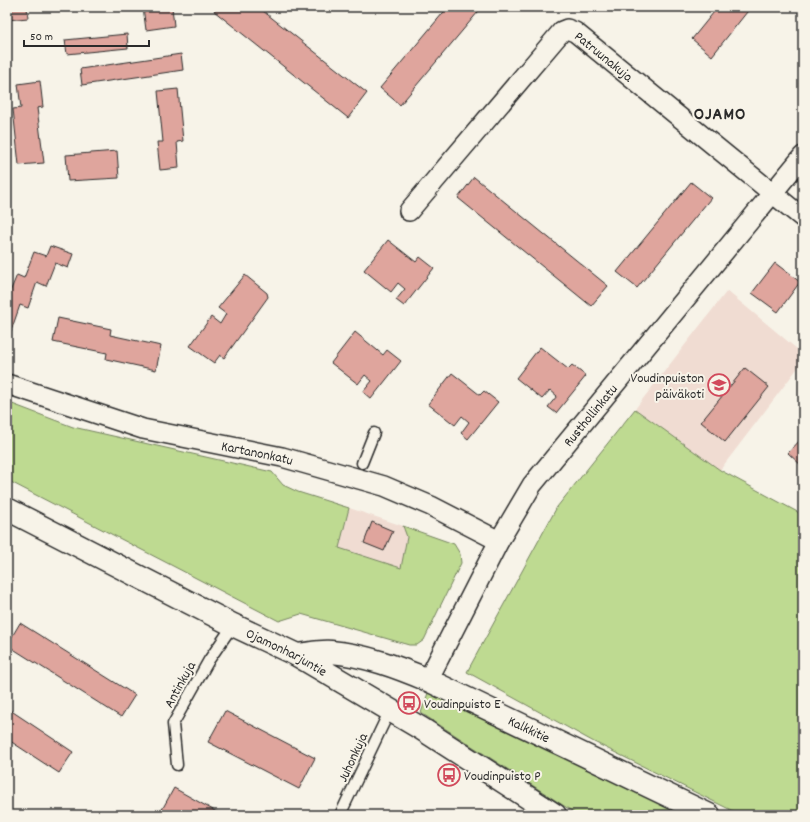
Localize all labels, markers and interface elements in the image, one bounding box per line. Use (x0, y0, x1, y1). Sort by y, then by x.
scale bar (24, 22, 149, 48)
street label: Patruunakuja (569, 27, 637, 88)
text: 50 m (30, 29, 53, 46)
district label: OJAMO (694, 103, 746, 128)
place label: Voudinpuiston päiväkoti (631, 369, 704, 405)
school or university icon: Voudinpuiston päiväkoti (706, 372, 732, 398)
street label: Rusthollinkatu (560, 380, 623, 452)
street label: Kartanonkatu (219, 437, 295, 472)
street label: Ojamonharjuntie (242, 624, 330, 683)
street label: Antinkuja (160, 658, 202, 712)
bus stop icon: Voudinpuisto E (396, 690, 422, 716)
place label: Voudinpuisto E (424, 695, 501, 715)
street label: Kalkkitie (504, 712, 553, 749)
street label: Juhonkuja (334, 730, 374, 786)
bus stop icon: Voudinpuisto P (436, 762, 462, 788)
place label: Voudinpuisto P (464, 767, 541, 787)

